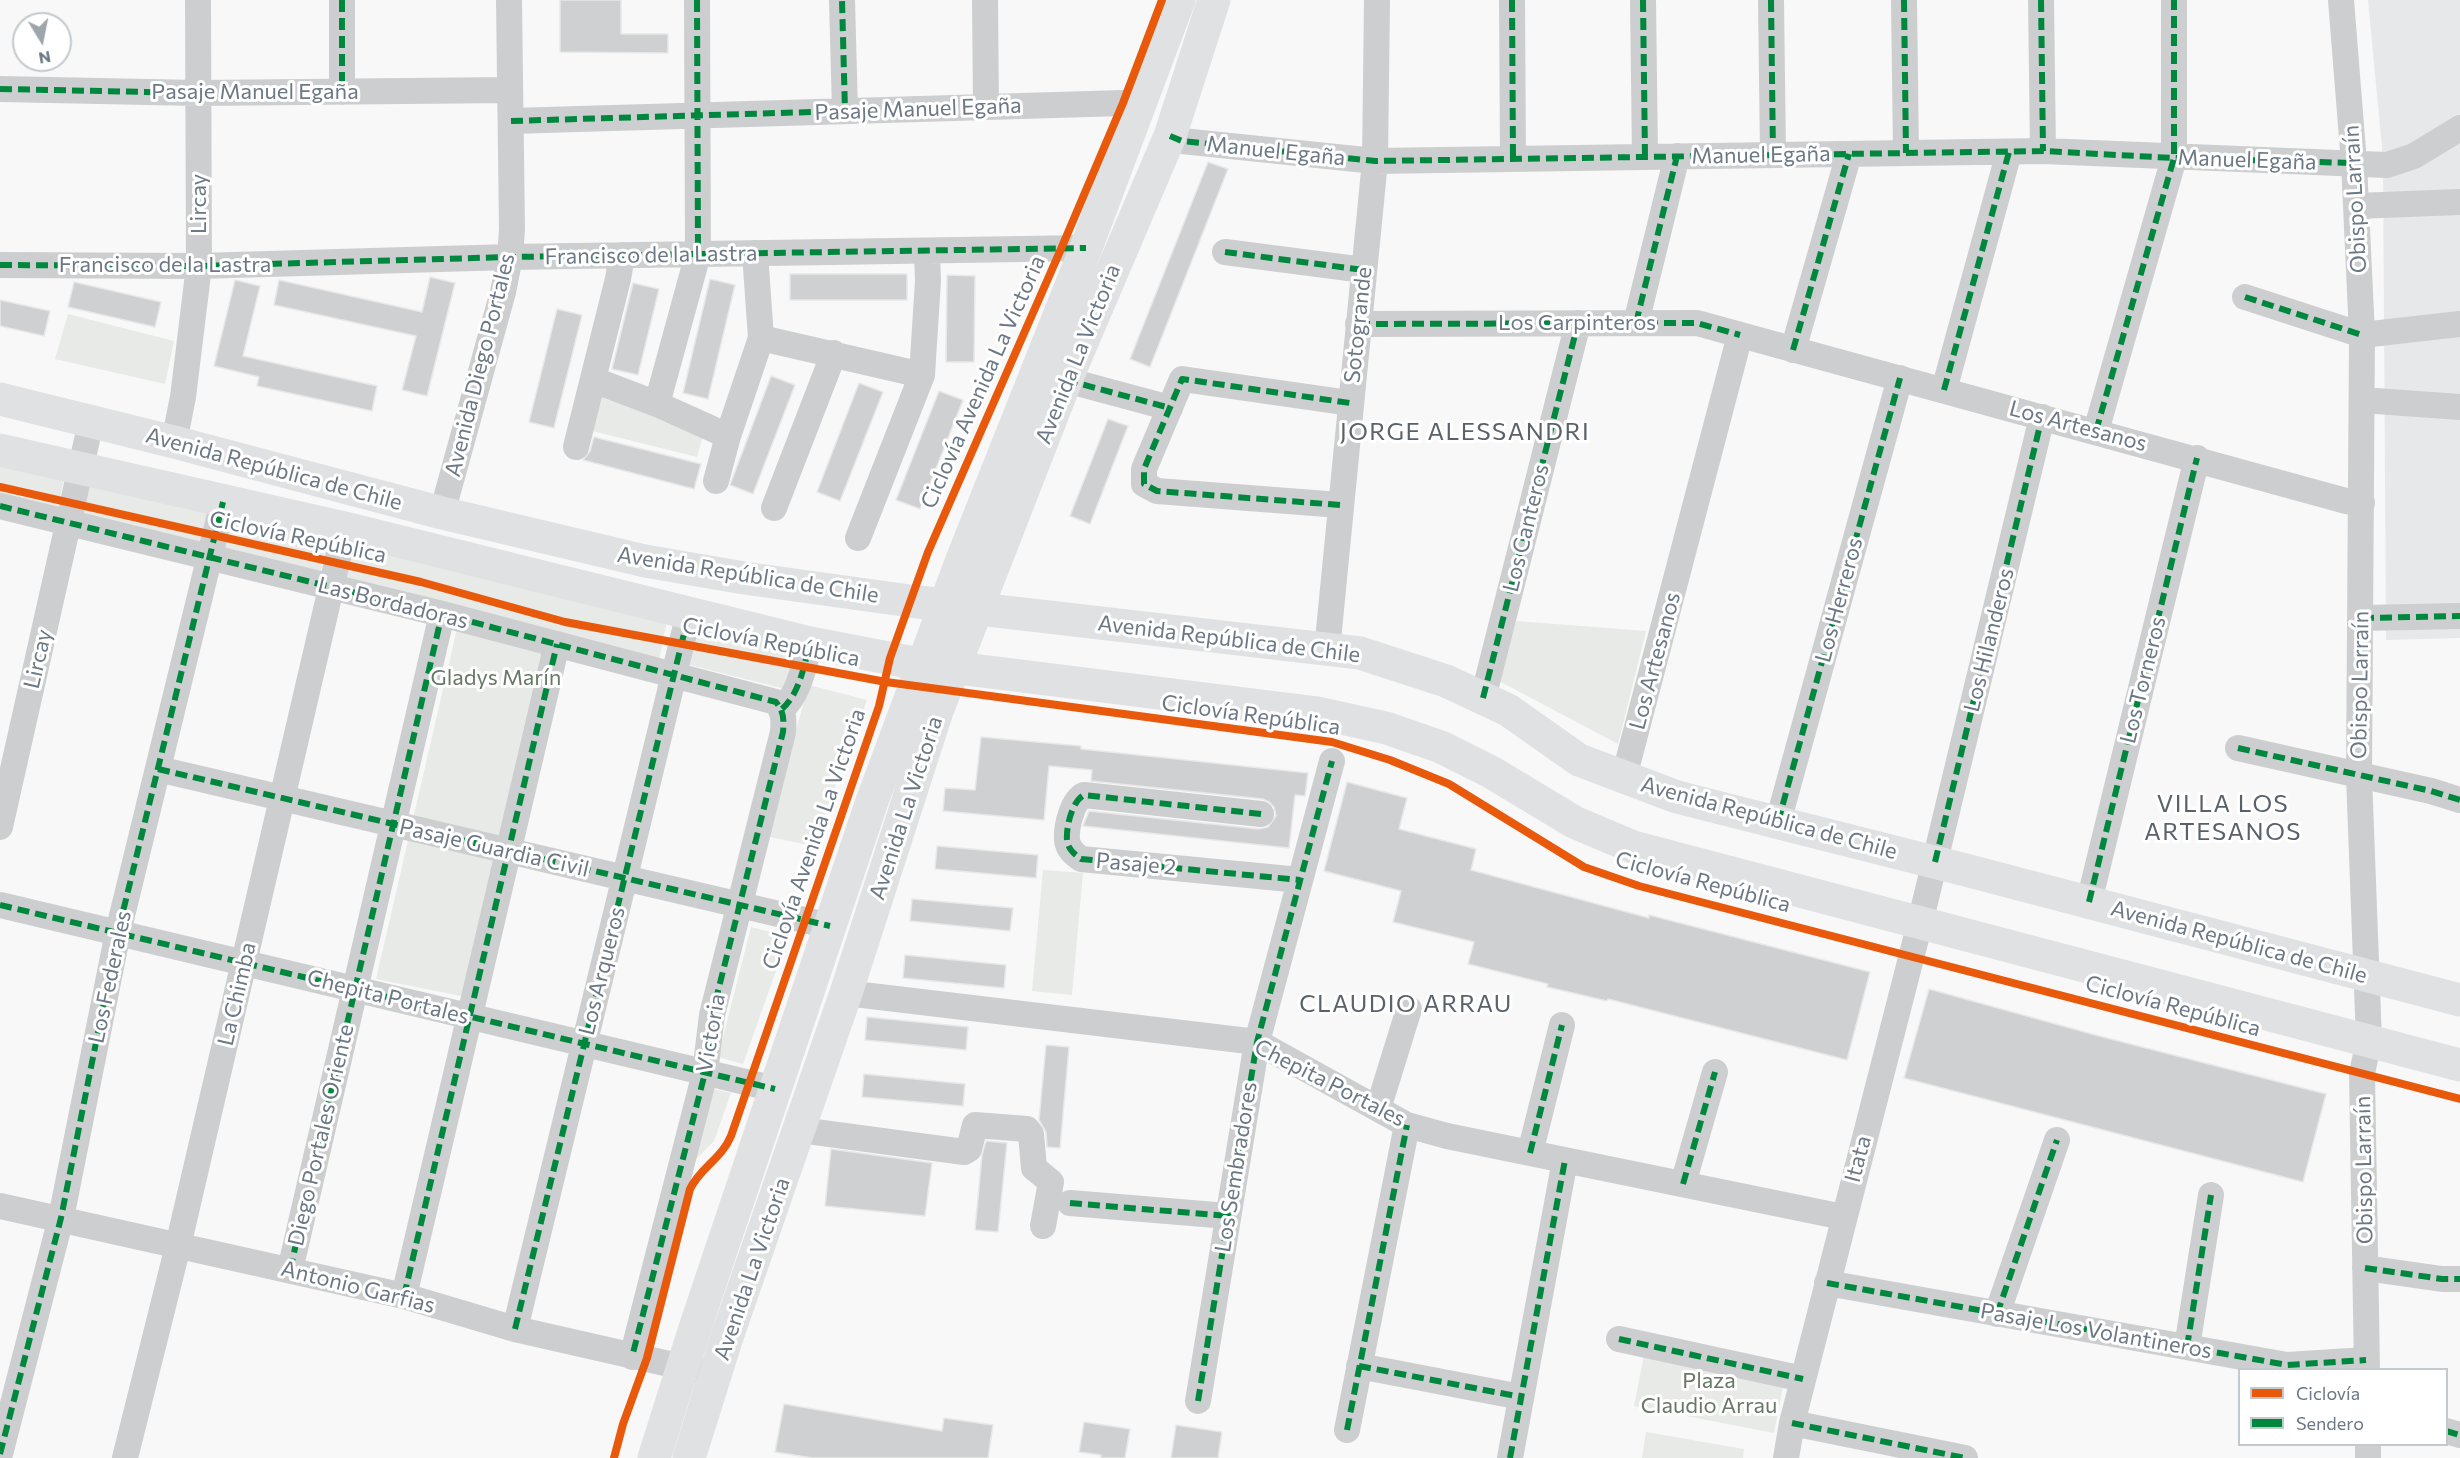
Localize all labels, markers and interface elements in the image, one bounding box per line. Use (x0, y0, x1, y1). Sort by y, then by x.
north arrow (12, 12, 72, 72)
text: N (37, 48, 52, 69)
street label: Pasaje Manuel Egaña (151, 79, 359, 105)
street label: Pasaje Manuel Egaña (814, 92, 1022, 126)
street label: Obispo Larraín (2338, 124, 2372, 274)
street label: Manuel Egaña (1205, 131, 1347, 171)
street label: Manuel Egaña (1691, 141, 1831, 169)
street label: Manuel Egaña (2177, 144, 2317, 176)
street label: Lircay (186, 174, 212, 234)
street label: Francisco de la Lastra (544, 240, 758, 270)
street label: Avenida Diego Portales (439, 251, 521, 479)
street label: Ciclovía Avenida La Victoria (915, 251, 1051, 513)
street label: Francisco de la Lastra (59, 252, 271, 278)
street label: Avenida La Victoria (1030, 260, 1126, 448)
street label: Sotogrande (1339, 266, 1377, 384)
street label: Los Carpinteros (1498, 310, 1656, 336)
street label: Los Artesanos (2006, 395, 2150, 457)
district label: JORGE ALESSANDRI (1340, 418, 1590, 446)
street label: Avenida República de Chile (143, 422, 405, 516)
street label: Los Canteros (1497, 461, 1555, 595)
street label: Ciclovía República (207, 505, 389, 569)
street label: Los Herreros (1810, 535, 1868, 665)
street label: Avenida República de Chile (615, 541, 881, 609)
street label: Los Hilanderos (1958, 565, 2020, 715)
street label: Las Bordadoras (315, 572, 471, 634)
street label: Los Artesanos (1624, 589, 1686, 733)
street label: Avenida República de Chile (1096, 610, 1362, 668)
street label: Obispo Larraín (2346, 611, 2374, 759)
street label: Ciclovía República (680, 612, 862, 672)
street label: Los Torneros (2115, 614, 2171, 746)
street label: Lircay (18, 627, 58, 691)
park label: Gladys Marín (431, 665, 561, 691)
street label: Ciclovía República (1160, 689, 1342, 741)
street label: Ciclovía Avenida La Victoria (757, 705, 871, 973)
street label: Avenida La Victoria (864, 713, 948, 903)
street label: Avenida República de Chile (1638, 771, 1900, 865)
district label: VILLA LOS ARTESANOS (2144, 790, 2302, 846)
street label: Pasaje Guardia Civil (397, 813, 591, 883)
street label: Ciclovía República (1613, 846, 1793, 918)
street label: Pasaje 2 (1095, 847, 1177, 881)
street label: Avenida República de Chile (2108, 895, 2370, 989)
street label: Los Arqueros (573, 904, 631, 1038)
street label: Los Federales (83, 908, 137, 1046)
street label: La Chimba (212, 940, 262, 1048)
street label: Chepita Portales (304, 964, 472, 1030)
street label: Ciclovía República (2083, 970, 2263, 1042)
district label: CLAUDIO ARRAU (1299, 990, 1513, 1018)
street label: Victoria (691, 992, 731, 1074)
street label: Diego Portales Oriente (283, 1021, 359, 1249)
street label: Chepita Portales (1250, 1034, 1410, 1132)
street label: Los Sembradores (1209, 1080, 1263, 1254)
street label: Obispo Larraín (2350, 1096, 2378, 1244)
street label: Itata (1839, 1133, 1877, 1185)
street label: Avenida La Victoria (708, 1174, 796, 1364)
street label: Antonio Garfias (278, 1255, 438, 1319)
street label: Pasaje Los Volantineros (1978, 1298, 2214, 1364)
park label: Plaza Claudio Arrau (1641, 1368, 1777, 1420)
legend (2238, 1368, 2448, 1446)
text: Ciclovía (2296, 1382, 2360, 1404)
text: Sendero (2296, 1412, 2364, 1434)

